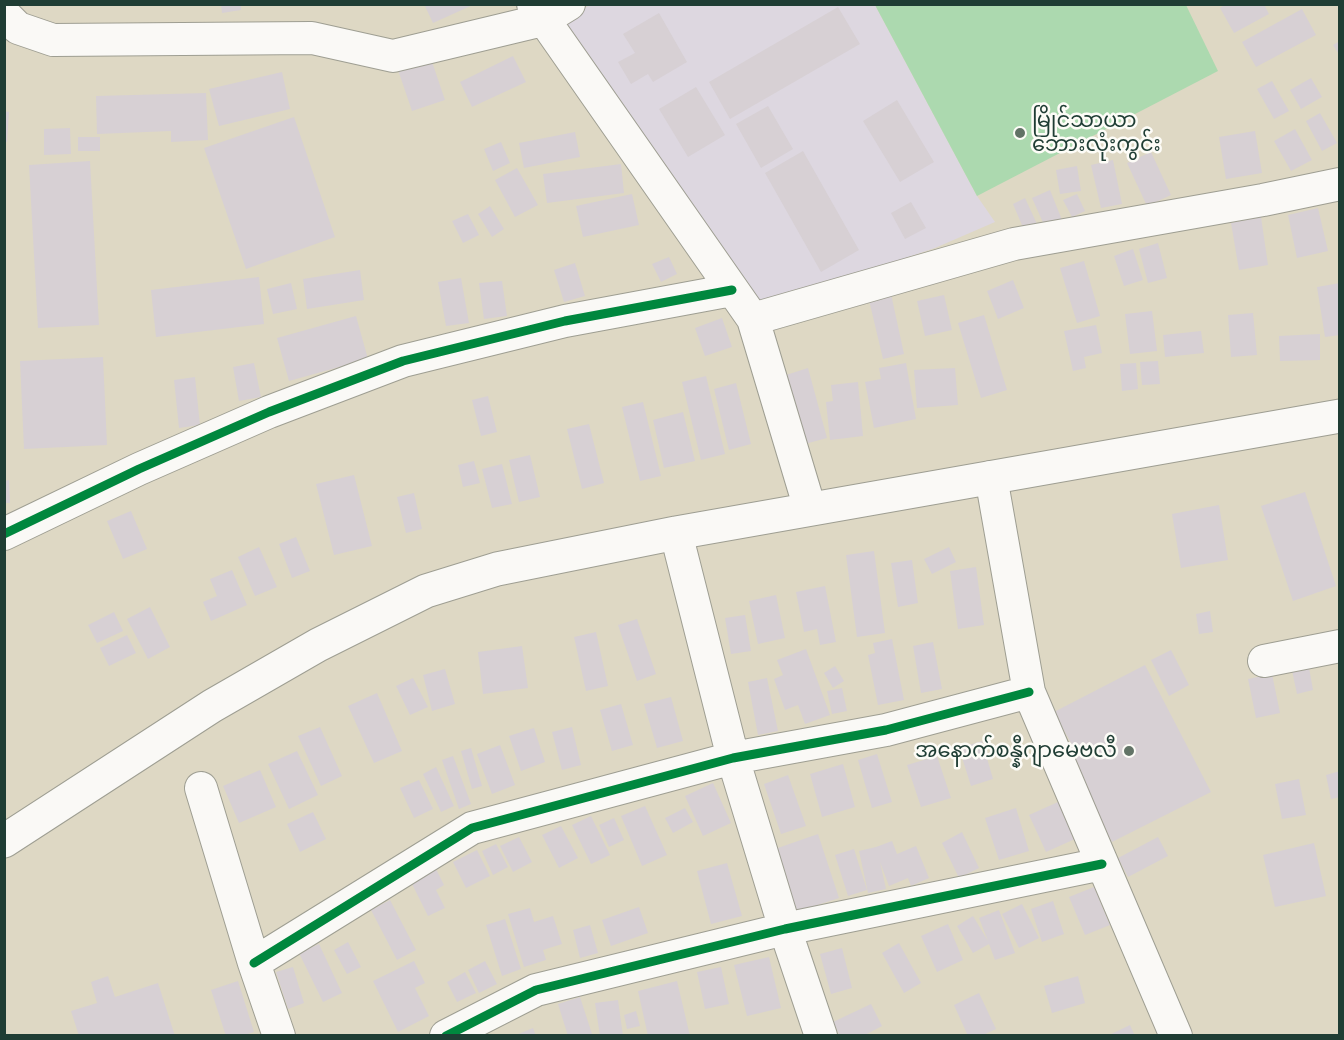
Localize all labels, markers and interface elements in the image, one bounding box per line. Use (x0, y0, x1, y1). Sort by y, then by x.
place label: မြိုင်သာယာ ဘေားလုံးကွင်း (1032, 108, 1161, 158)
marker: မြိုင်သာယာ ဘေားလုံးကွင်း (1013, 126, 1027, 140)
place label: အနောက်စန္နီဂျာမေဗလီ (915, 738, 1117, 764)
marker: အနောက်စန္နီဂျာမေဗလီ (1122, 744, 1136, 758)

